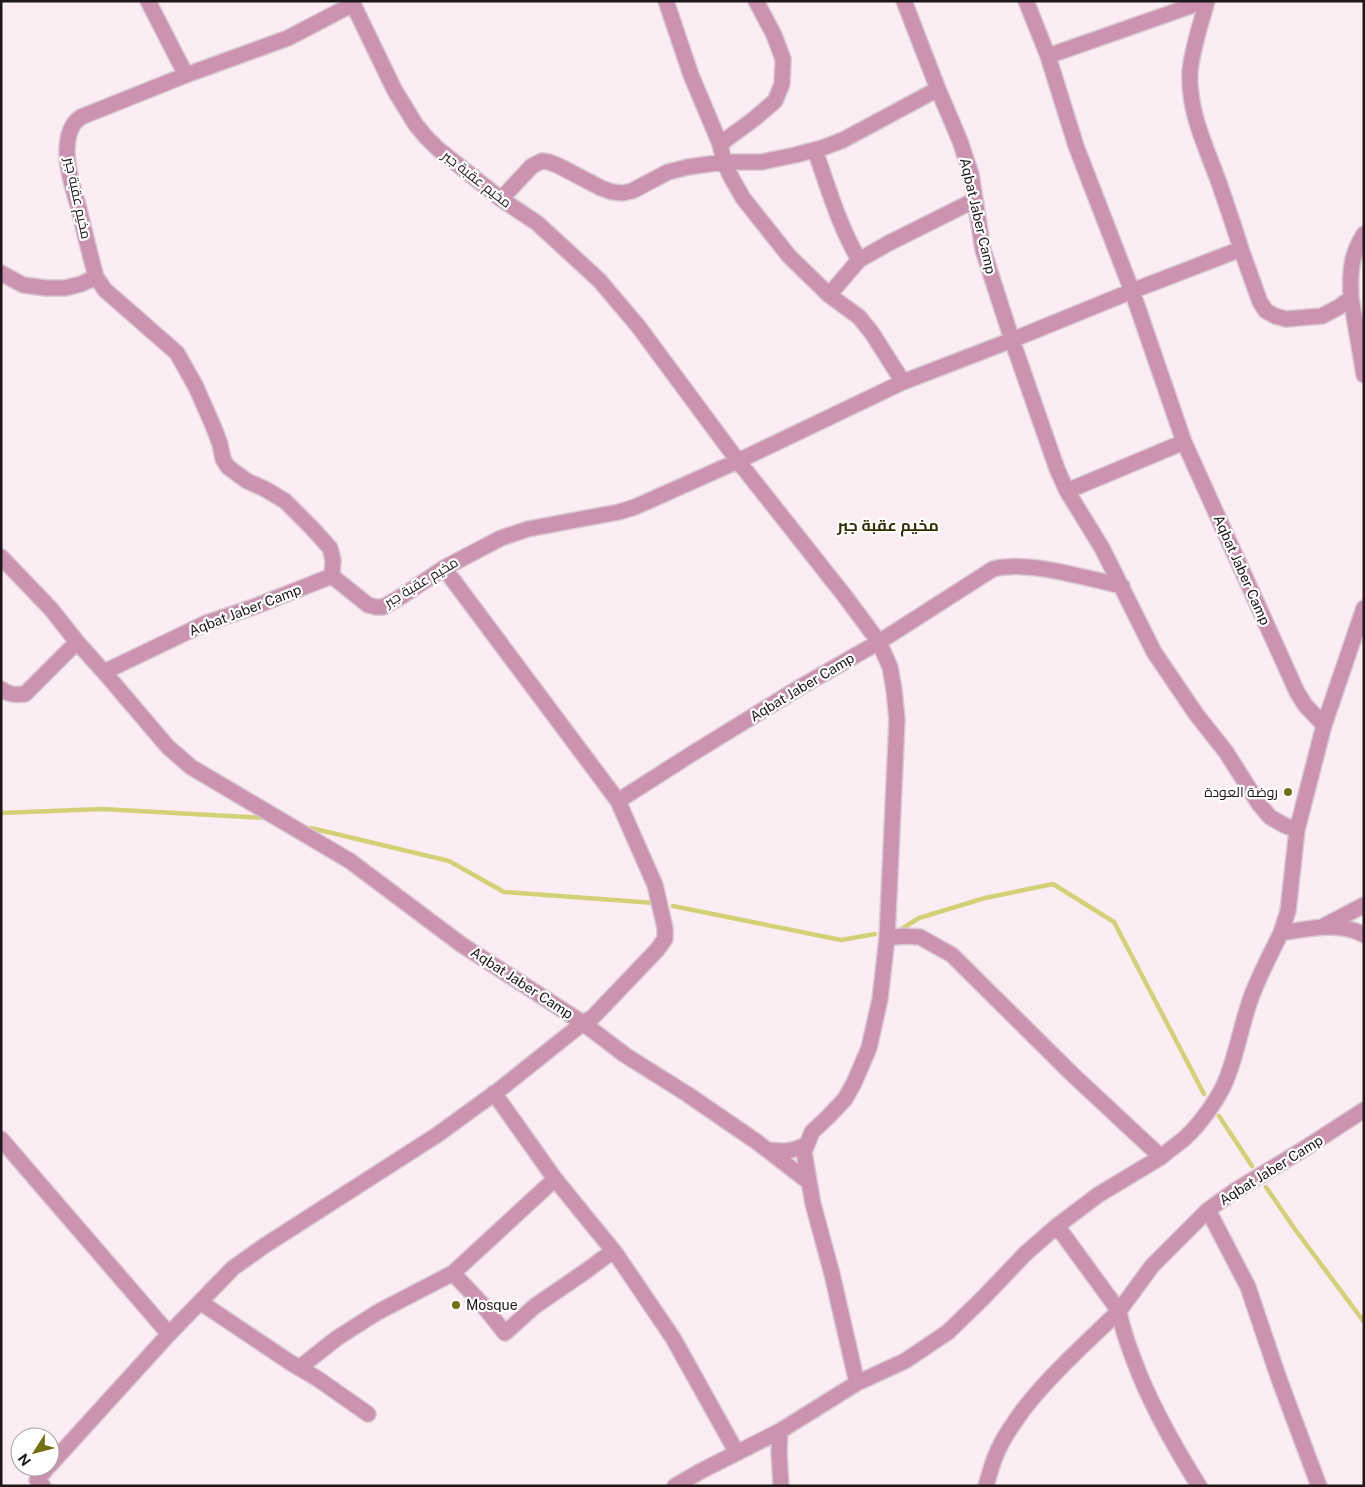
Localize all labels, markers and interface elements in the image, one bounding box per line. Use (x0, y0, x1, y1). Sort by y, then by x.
street label: مخيم عقبة جبر (437, 146, 515, 212)
street label: مخيم عقبة جبر (59, 155, 94, 241)
street label: Aqbat Jaber Camp (957, 156, 999, 276)
street label: Aqbat Jaber Camp (1211, 512, 1273, 628)
district label: مخيم عقبة جبر (836, 516, 939, 537)
street label: مخيم عقبة جبر (380, 554, 462, 612)
street label: Aqbat Jaber Camp (187, 581, 303, 639)
street label: Aqbat Jaber Camp (747, 650, 857, 724)
place label: روضة العودة (1204, 784, 1278, 800)
marker: روضة العودة (1282, 786, 1294, 798)
street label: Aqbat Jaber Camp (468, 944, 576, 1022)
street label: Aqbat Jaber Camp (1216, 1132, 1326, 1208)
place label: Mosque (466, 1297, 518, 1313)
marker: Mosque (450, 1299, 462, 1311)
north arrow (10, 1427, 60, 1477)
text: N (15, 1451, 34, 1469)

